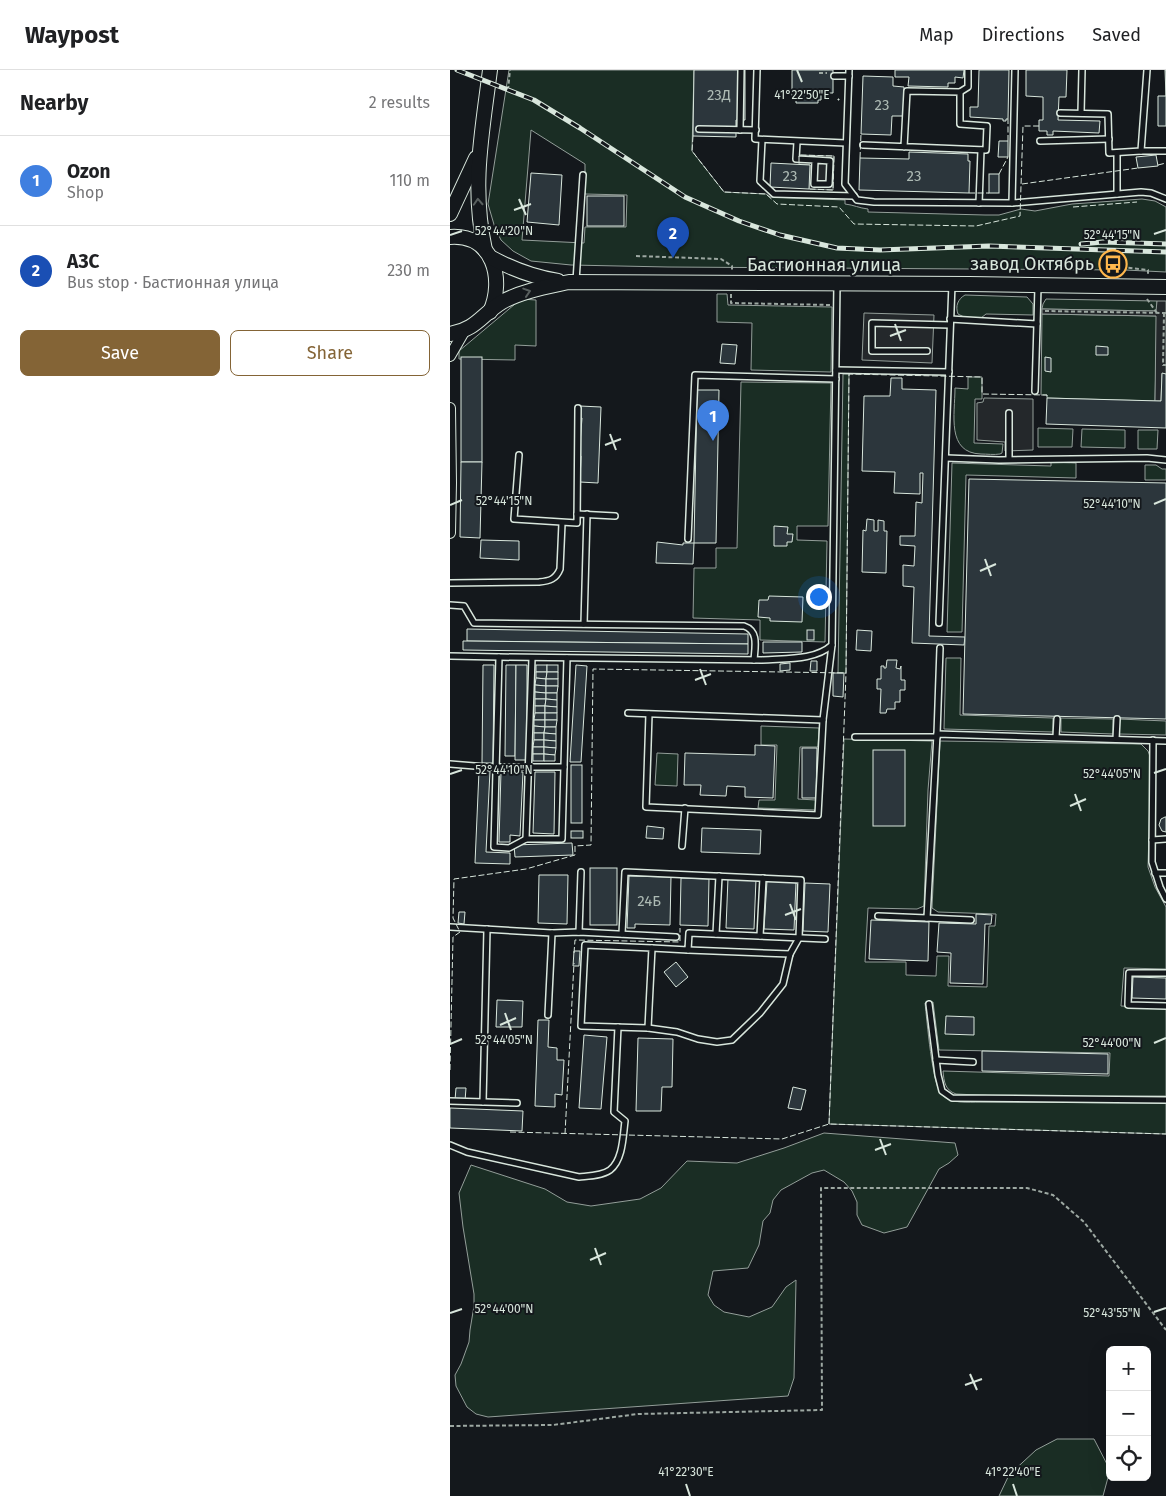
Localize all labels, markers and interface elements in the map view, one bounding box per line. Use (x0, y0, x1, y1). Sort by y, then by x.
text: Waypost (25, 21, 119, 49)
text: Map (919, 24, 954, 46)
text: Directions (982, 24, 1064, 46)
text: Saved (1092, 24, 1141, 46)
house number: 23Д (707, 86, 731, 104)
text: 41°22'50"E (774, 88, 830, 102)
text: Nearby (20, 90, 88, 116)
text: 2 results (369, 93, 430, 112)
house number: 23 (875, 96, 889, 114)
text: Ozon (67, 160, 111, 183)
house number: 23 (783, 167, 797, 185)
house number: 23 (907, 167, 921, 185)
text: 1 (32, 171, 40, 190)
text: 110 m (389, 171, 430, 190)
text: Shop (67, 183, 104, 202)
one-way arrow (472, 198, 483, 206)
pin: 2 (657, 217, 689, 258)
text: 52°44'20"N (475, 224, 533, 238)
text: 52°44'15"N (1084, 228, 1140, 242)
bus stop icon: завод Октябрь (1098, 249, 1128, 279)
text: АЗС (67, 250, 99, 273)
place label: завод Октябрь (970, 253, 1094, 275)
street label: Бастионная улица (747, 254, 901, 276)
text: 2 (32, 261, 40, 280)
text: 230 m (387, 261, 430, 280)
text: Bus stop · Бастионная улица (67, 273, 279, 292)
one-way arrow (522, 288, 530, 298)
button: Save (20, 330, 220, 376)
button: Share (230, 330, 430, 376)
pin: 1 (697, 400, 729, 441)
text: 52°44'15"N (476, 494, 532, 508)
text: 52°44'10"N (1083, 497, 1141, 511)
your location (806, 584, 832, 610)
text: 52°44'10"N (475, 763, 533, 777)
text: 52°44'05"N (1083, 767, 1141, 781)
house number: 24Б (637, 892, 661, 910)
text: 52°44'05"N (475, 1033, 533, 1047)
text: 52°44'00"N (1082, 1036, 1142, 1050)
text: 52°44'00"N (474, 1302, 534, 1316)
text: 52°43'55"N (1083, 1306, 1141, 1320)
map controls (1106, 1346, 1151, 1481)
button: + (1106, 1346, 1151, 1391)
button: − (1106, 1391, 1151, 1436)
button: locate (1106, 1436, 1151, 1481)
text: 41°22'30"E (658, 1465, 714, 1479)
text: 41°22'40"E (985, 1465, 1041, 1479)

